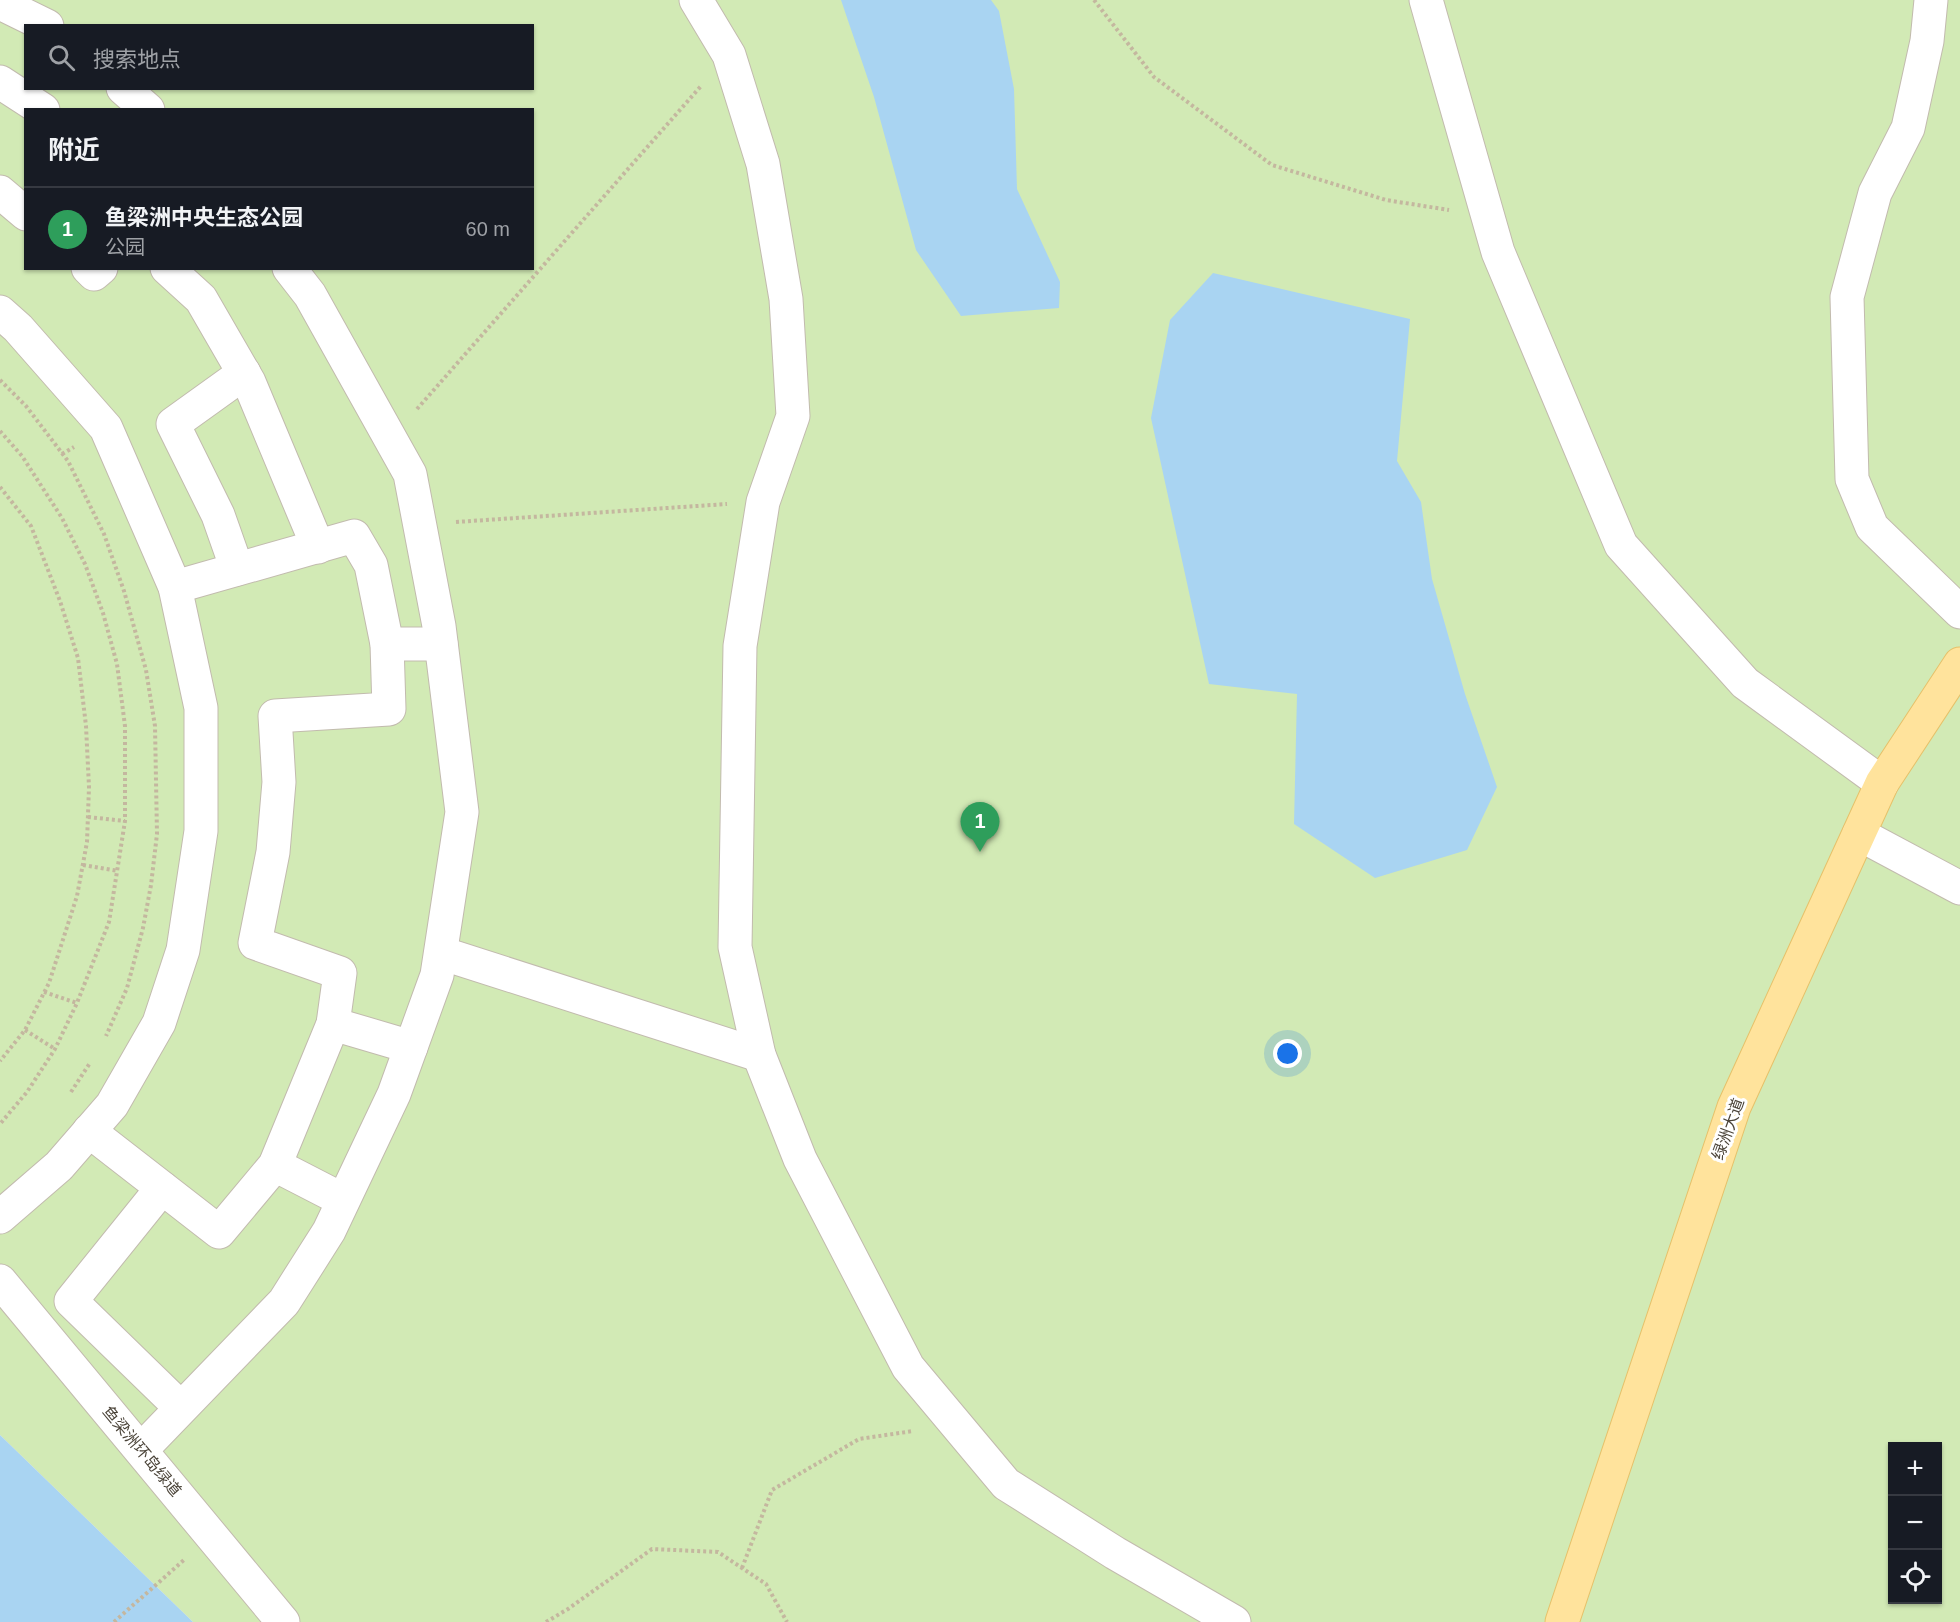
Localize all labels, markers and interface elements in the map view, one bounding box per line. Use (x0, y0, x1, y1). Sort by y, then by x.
search box (24, 24, 534, 90)
icon: search (45, 41, 78, 74)
text: 搜索地点 (93, 47, 181, 72)
text: 附近 (48, 135, 100, 165)
text: 鱼梁洲中央生态公园 (105, 205, 303, 230)
text: 1 (62, 218, 73, 240)
text: 60 m (466, 218, 510, 240)
text: 公园 (105, 236, 145, 258)
pin: 1 (960, 802, 1000, 852)
your location (1273, 1039, 1302, 1068)
street label: 绿洲大道 (1709, 1096, 1747, 1162)
street label: 鱼梁洲环岛绿道 (99, 1403, 185, 1499)
map controls (1888, 1442, 1942, 1604)
button: + (1888, 1442, 1942, 1496)
button: − (1888, 1496, 1942, 1550)
button: locate (1888, 1550, 1942, 1604)

